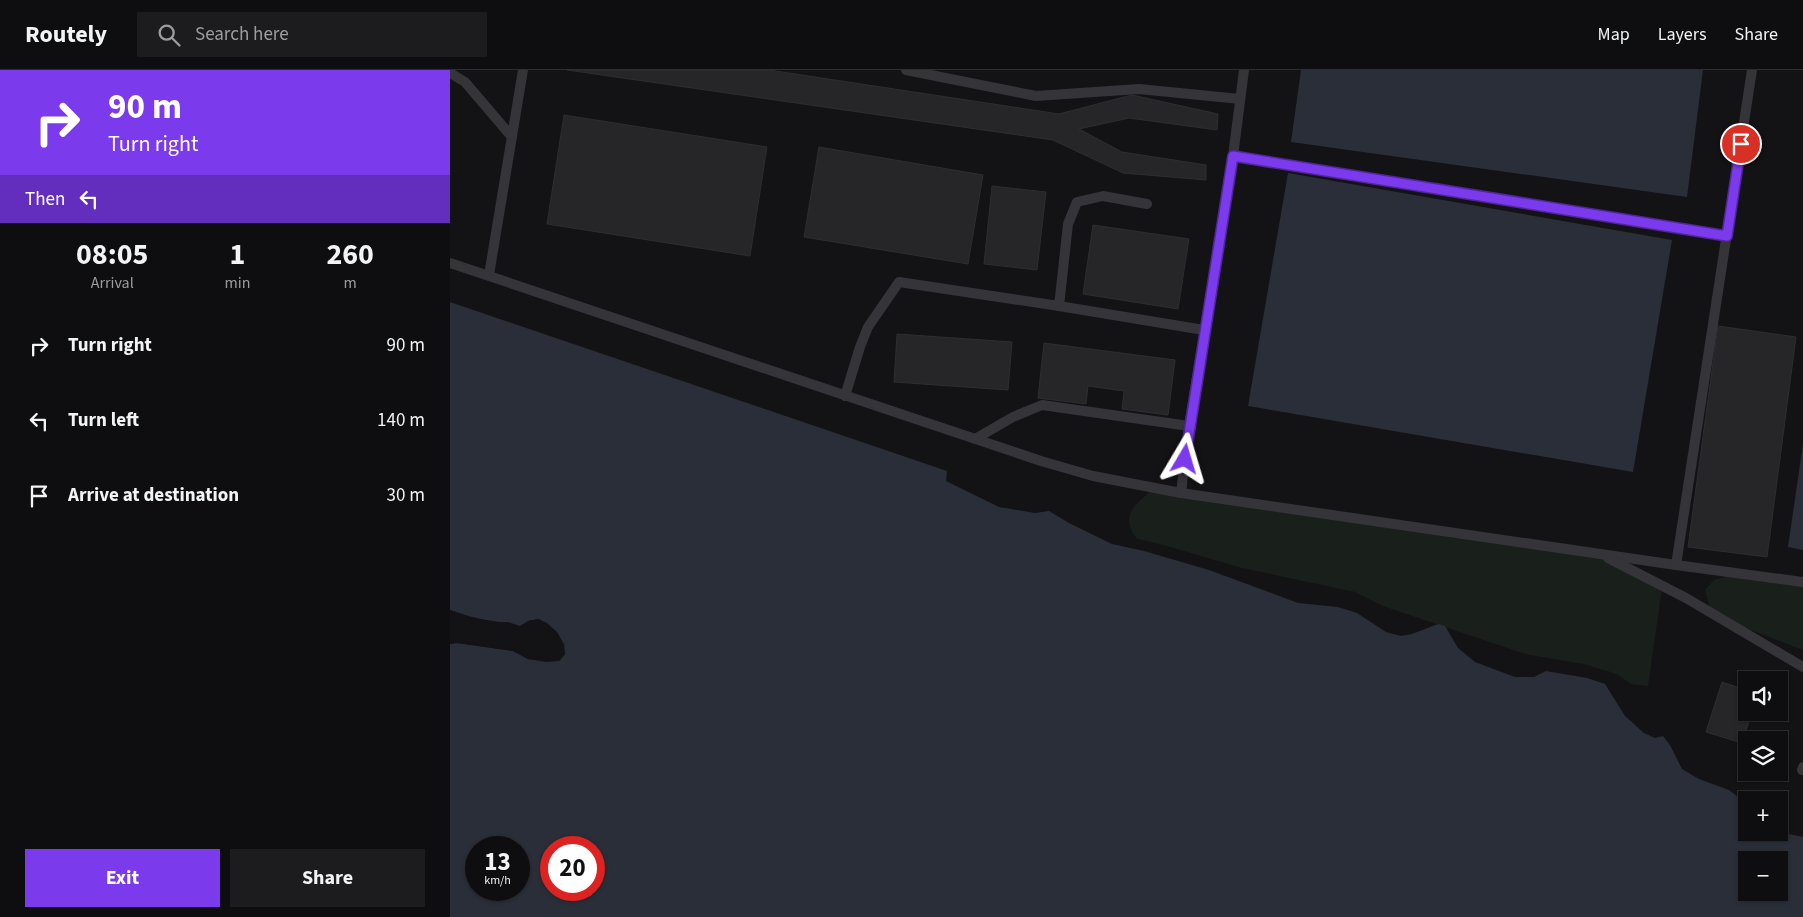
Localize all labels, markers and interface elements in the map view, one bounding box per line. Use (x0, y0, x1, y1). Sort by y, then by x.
search box (137, 12, 487, 57)
text: Routely (25, 17, 107, 52)
icon: search (155, 21, 183, 49)
text: Search here (195, 21, 289, 48)
text: Map (1598, 22, 1630, 47)
text: Layers (1658, 22, 1707, 47)
text: Share (1735, 22, 1778, 47)
text: 90 m (108, 82, 182, 132)
icon: right (25, 90, 90, 155)
pin (1720, 123, 1762, 165)
text: Turn right (108, 128, 198, 160)
icon: arrive (1727, 130, 1755, 158)
icon: left (75, 185, 103, 213)
text: Then (25, 186, 65, 213)
text: 08:05 (76, 233, 148, 276)
text: 1 (229, 233, 245, 276)
text: 260 (326, 233, 374, 276)
text: Arrival (91, 272, 134, 294)
text: min (224, 272, 250, 294)
text: m (344, 272, 357, 294)
icon: right (25, 332, 53, 360)
text: Turn right (68, 332, 152, 359)
text: 90 m (387, 332, 425, 359)
icon: left (25, 407, 53, 435)
text: Turn left (68, 407, 139, 434)
text: 140 m (377, 407, 425, 434)
position arrow (1158, 432, 1210, 484)
icon: arrive (25, 482, 53, 510)
text: Arrive at destination (68, 482, 239, 509)
text: 30 m (387, 482, 425, 509)
map controls (1738, 671, 1788, 901)
button: sound (1738, 671, 1788, 721)
button: layers (1738, 731, 1788, 781)
button: + (1738, 791, 1788, 841)
speed limit sign: 20 (540, 836, 605, 901)
text: 13 (484, 844, 511, 880)
button: Exit (25, 849, 220, 907)
button: Share (230, 849, 425, 907)
button: − (1738, 851, 1788, 901)
text: km/h (484, 872, 511, 889)

